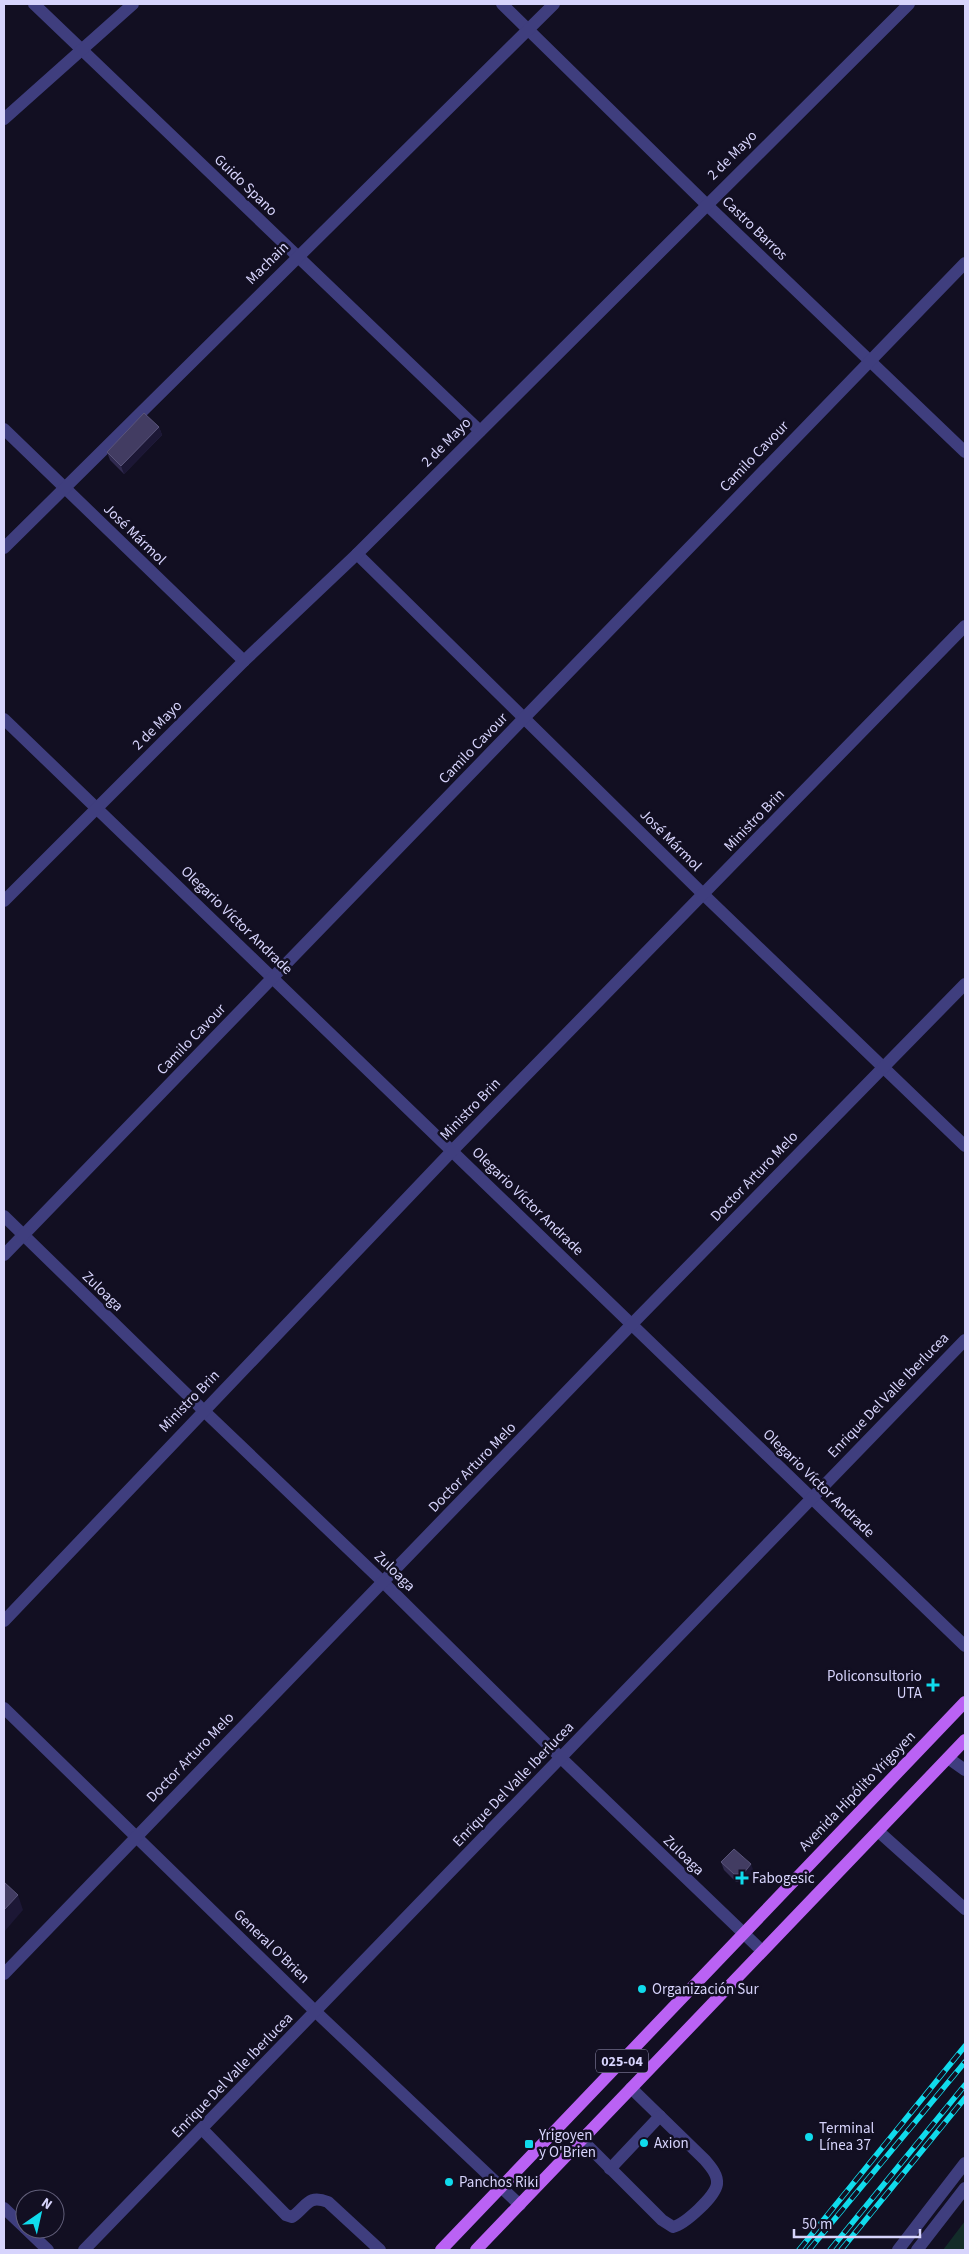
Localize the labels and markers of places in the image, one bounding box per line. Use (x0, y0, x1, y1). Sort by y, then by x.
place label: Policonsultorio UTA (827, 1666, 923, 1704)
marker: Policonsultorio UTA (926, 1678, 940, 1692)
place label: Fabogesic (752, 1868, 815, 1889)
marker: Fabogesic (736, 1872, 748, 1884)
place label: Organización Sur (652, 1979, 759, 2000)
marker: Organización Sur (636, 1983, 648, 1995)
place label: Terminal Línea 37 (819, 2118, 875, 2156)
place label: Yrigoyen y O'Brien (538, 2125, 596, 2163)
marker: Terminal Línea 37 (803, 2131, 815, 2143)
place label: Axion (654, 2133, 689, 2154)
marker: Axion (638, 2137, 650, 2149)
marker: Yrigoyen y O'Brien (523, 2138, 535, 2150)
place label: Panchos Riki (459, 2172, 538, 2193)
marker: Panchos Riki (443, 2176, 455, 2188)

